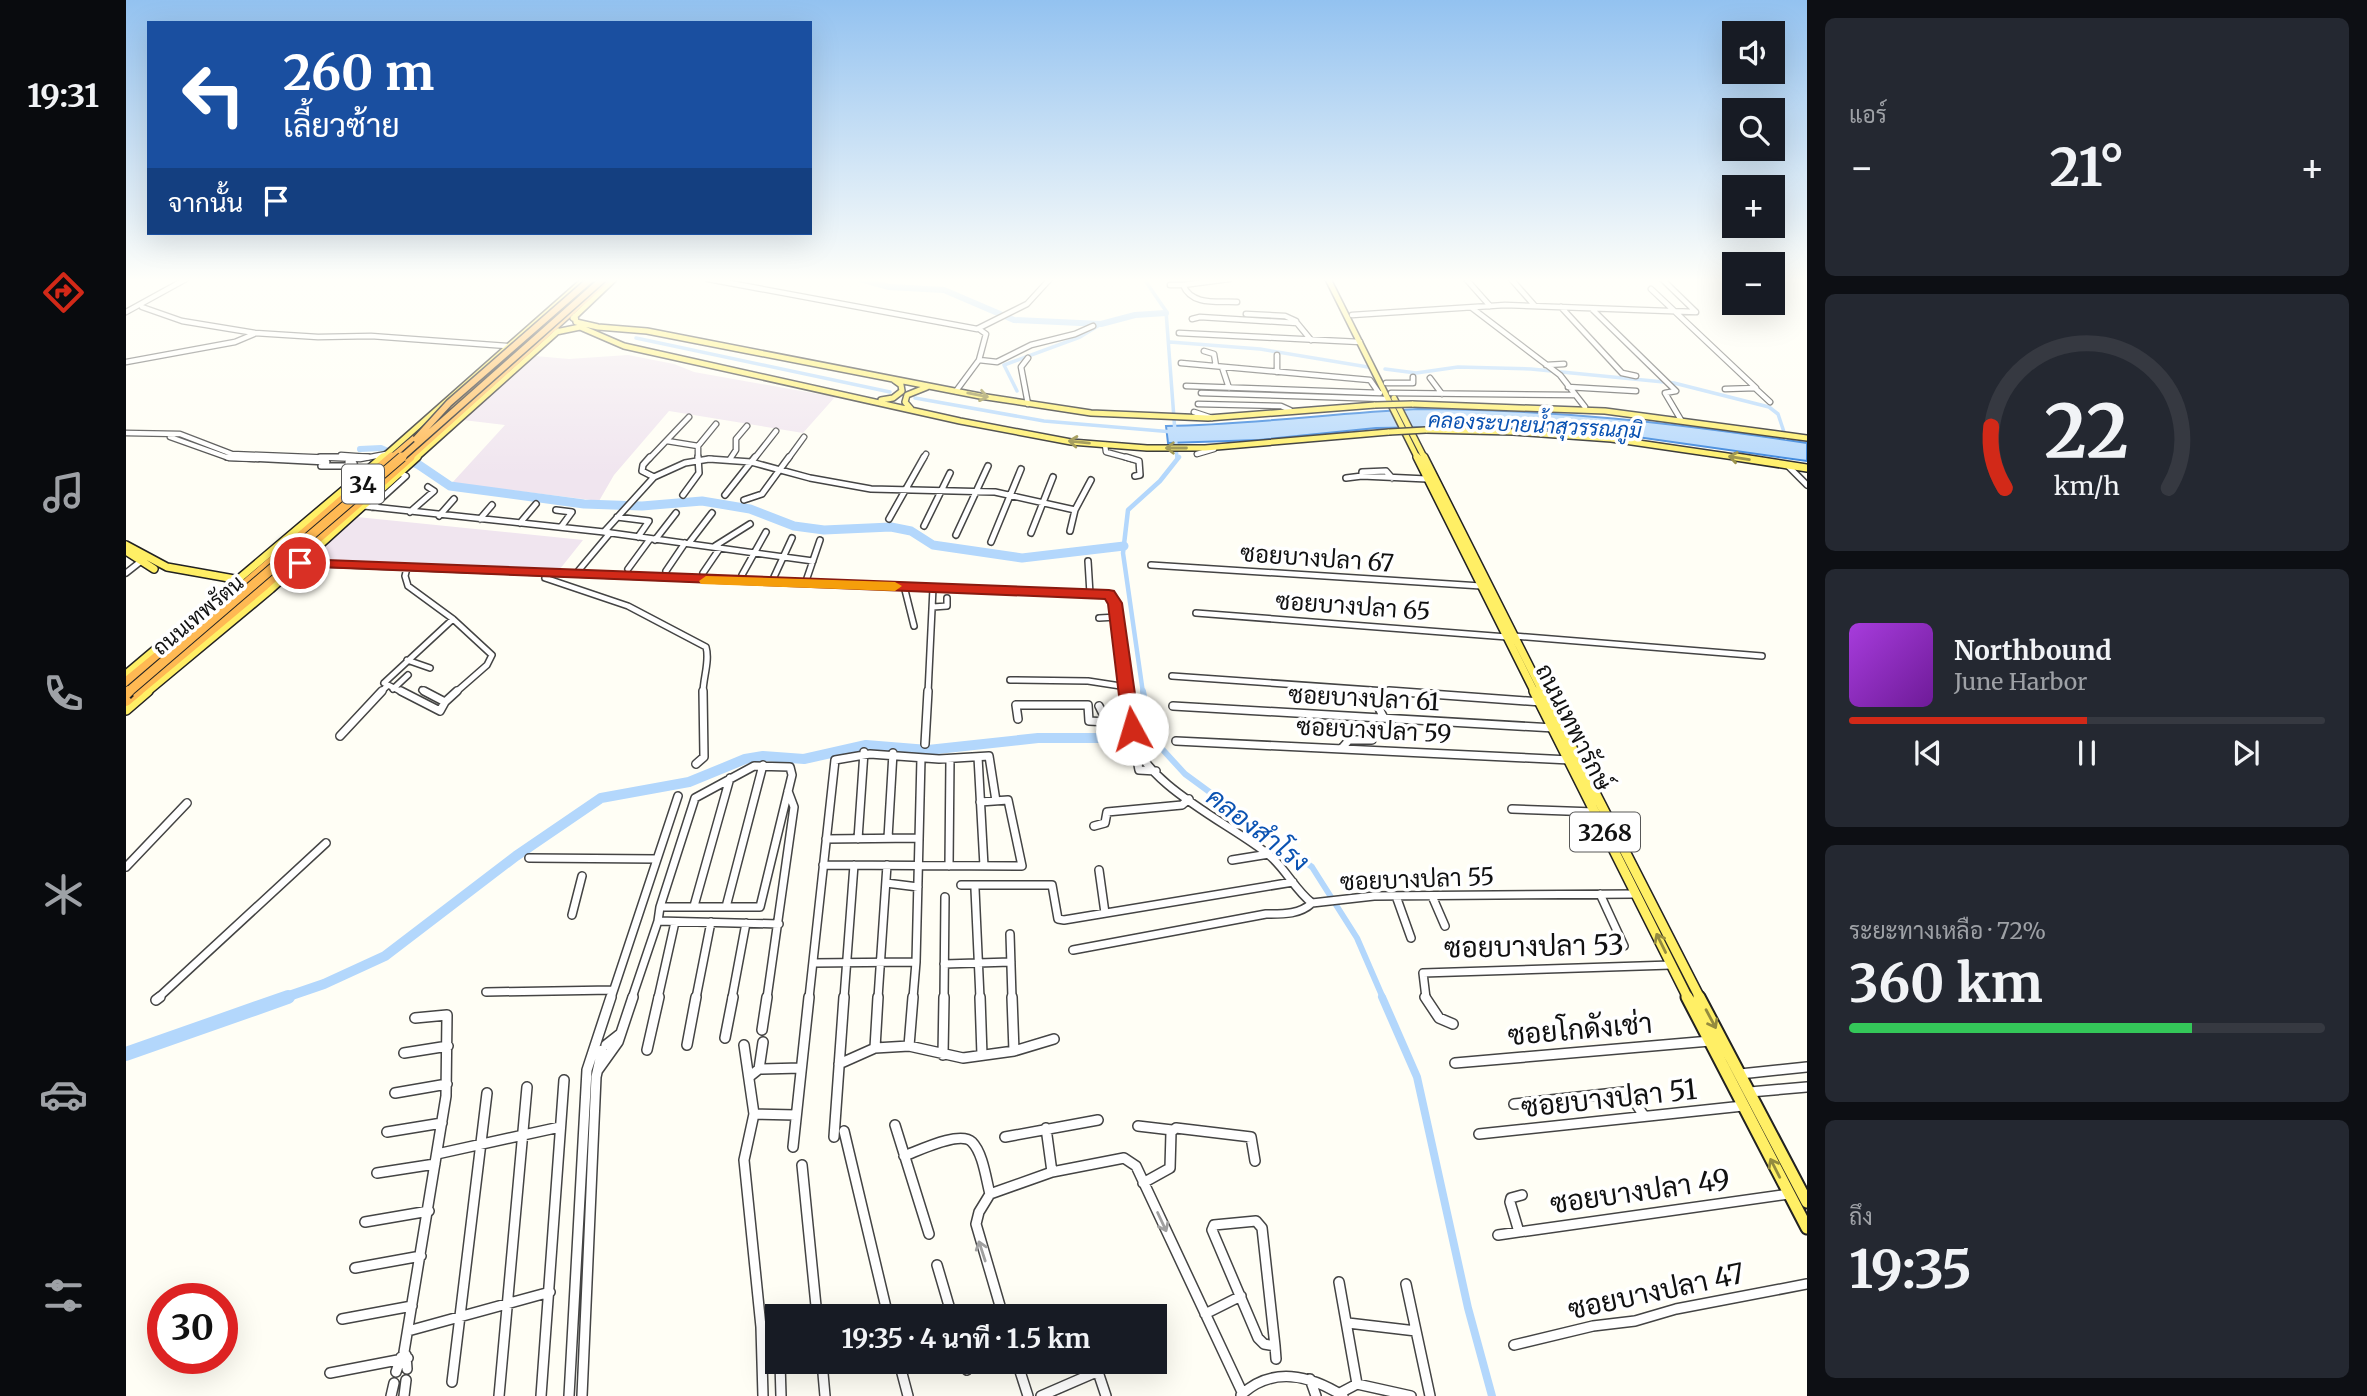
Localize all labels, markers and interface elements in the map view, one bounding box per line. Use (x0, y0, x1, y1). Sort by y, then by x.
map controls (1722, 21, 1785, 315)
button: sound (1722, 21, 1785, 84)
text: 260 m (283, 42, 434, 103)
icon: left (168, 49, 259, 140)
text: 19:31 (27, 76, 99, 116)
button: search (1722, 98, 1785, 161)
text: แอร์ (1849, 100, 1887, 129)
text: เลี้ยวซ้าย (283, 106, 400, 146)
text: 21° (2049, 135, 2125, 200)
text: − (1849, 144, 1874, 191)
text: + (2300, 144, 2325, 191)
button: + (1722, 175, 1785, 238)
icon: arrive (257, 182, 295, 220)
text: จากนั้น (168, 186, 243, 219)
button: − (1722, 252, 1785, 315)
icon: directions (39, 268, 88, 317)
text: 22 (2045, 387, 2129, 479)
one-way arrow (966, 389, 989, 403)
water label: คลองระบายน้ำสุวรรณภูมิ (1427, 402, 1644, 446)
one-way arrow (1068, 436, 1091, 449)
one-way arrow (1165, 441, 1188, 455)
one-way arrow (1729, 451, 1751, 464)
road number: 34 (342, 464, 384, 504)
icon: music (39, 468, 88, 517)
text: km/h (2054, 470, 2120, 502)
pin (270, 533, 330, 593)
street label: ซอยบางปลา 67 (1239, 537, 1395, 579)
icon: arrive (281, 544, 319, 582)
street label: ถนนเทพรัตน (147, 569, 249, 661)
street label: ซอยบางปลา 65 (1275, 585, 1431, 627)
text: Northbound (1954, 634, 2112, 667)
street label: ถนนเทพารักษ์ (1529, 658, 1620, 796)
text: June Harbor (1954, 667, 2087, 696)
icon: phone (39, 669, 88, 718)
street label: ซอยบางปลา 61 (1288, 679, 1441, 717)
position arrow (1095, 692, 1169, 766)
street label: ซอยบางปลา 59 (1296, 710, 1452, 750)
icon: previous (1909, 734, 1947, 772)
icon: pause (2068, 734, 2106, 772)
icon: next (2227, 734, 2265, 772)
water label: คลองสำโรง (1200, 780, 1316, 878)
road number: 3268 (1570, 812, 1640, 852)
street label: ซอยบางปลา 55 (1339, 861, 1495, 897)
icon: climate (39, 870, 88, 919)
text: ระยะทางเหลือ · 72% (1849, 916, 2046, 945)
street label: ซอยบางปลา 53 (1444, 926, 1624, 966)
one-way arrow (1653, 933, 1667, 954)
text: 360 km (1849, 951, 2043, 1016)
street label: ซอยโกดังเช่า (1506, 1004, 1654, 1053)
one-way arrow (1705, 1008, 1719, 1028)
icon: car (39, 1070, 88, 1119)
street label: ซอยบางปลา 51 (1519, 1071, 1699, 1125)
one-way arrow (1768, 1158, 1782, 1179)
street label: ซอยบางปลา 49 (1548, 1161, 1732, 1221)
text: ถึง (1849, 1202, 1873, 1231)
one-way arrow (1155, 1211, 1169, 1232)
text: 19:35 (1849, 1237, 1972, 1302)
one-way arrow (975, 1240, 988, 1262)
street label: ซอยบางปลา 47 (1565, 1255, 1747, 1327)
icon: filters (39, 1271, 88, 1320)
speed limit sign: 30 (147, 1283, 238, 1374)
text: 19:35 · 4 นาที · 1.5 km (842, 1322, 1091, 1355)

